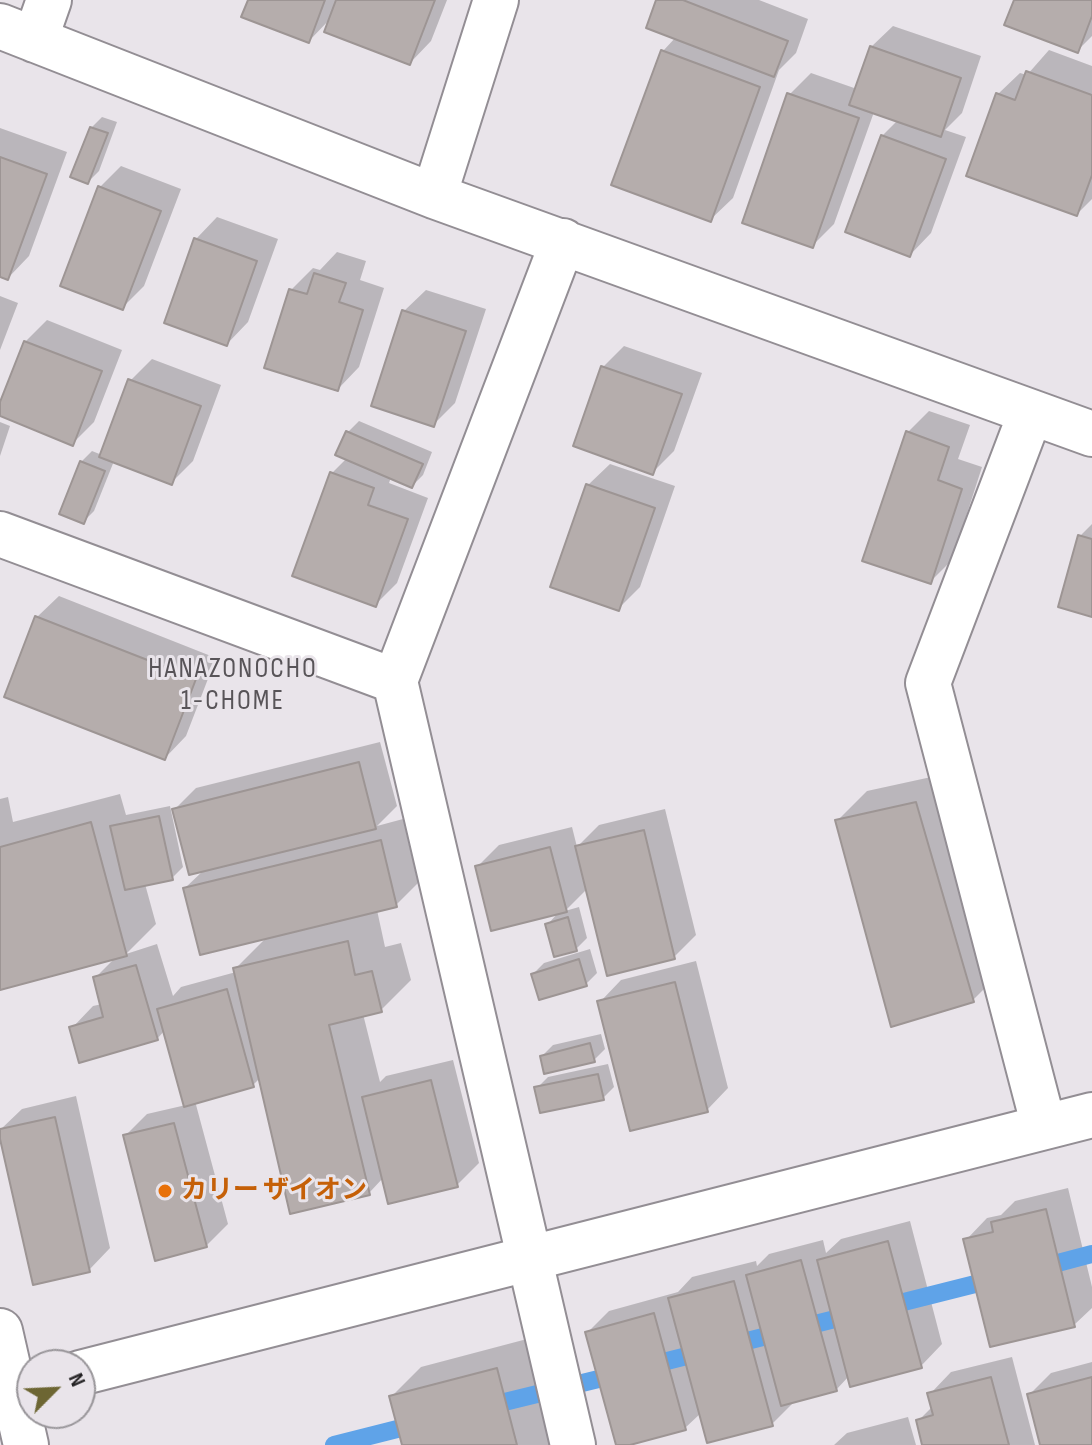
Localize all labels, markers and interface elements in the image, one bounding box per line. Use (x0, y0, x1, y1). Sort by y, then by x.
district label: HANAZONOCHO 1-CHOME (148, 653, 318, 719)
place label: カリー ザイオン (181, 1175, 367, 1207)
marker: カリー ザイオン (156, 1182, 174, 1200)
north arrow (16, 1349, 96, 1429)
text: N (62, 1369, 91, 1391)

